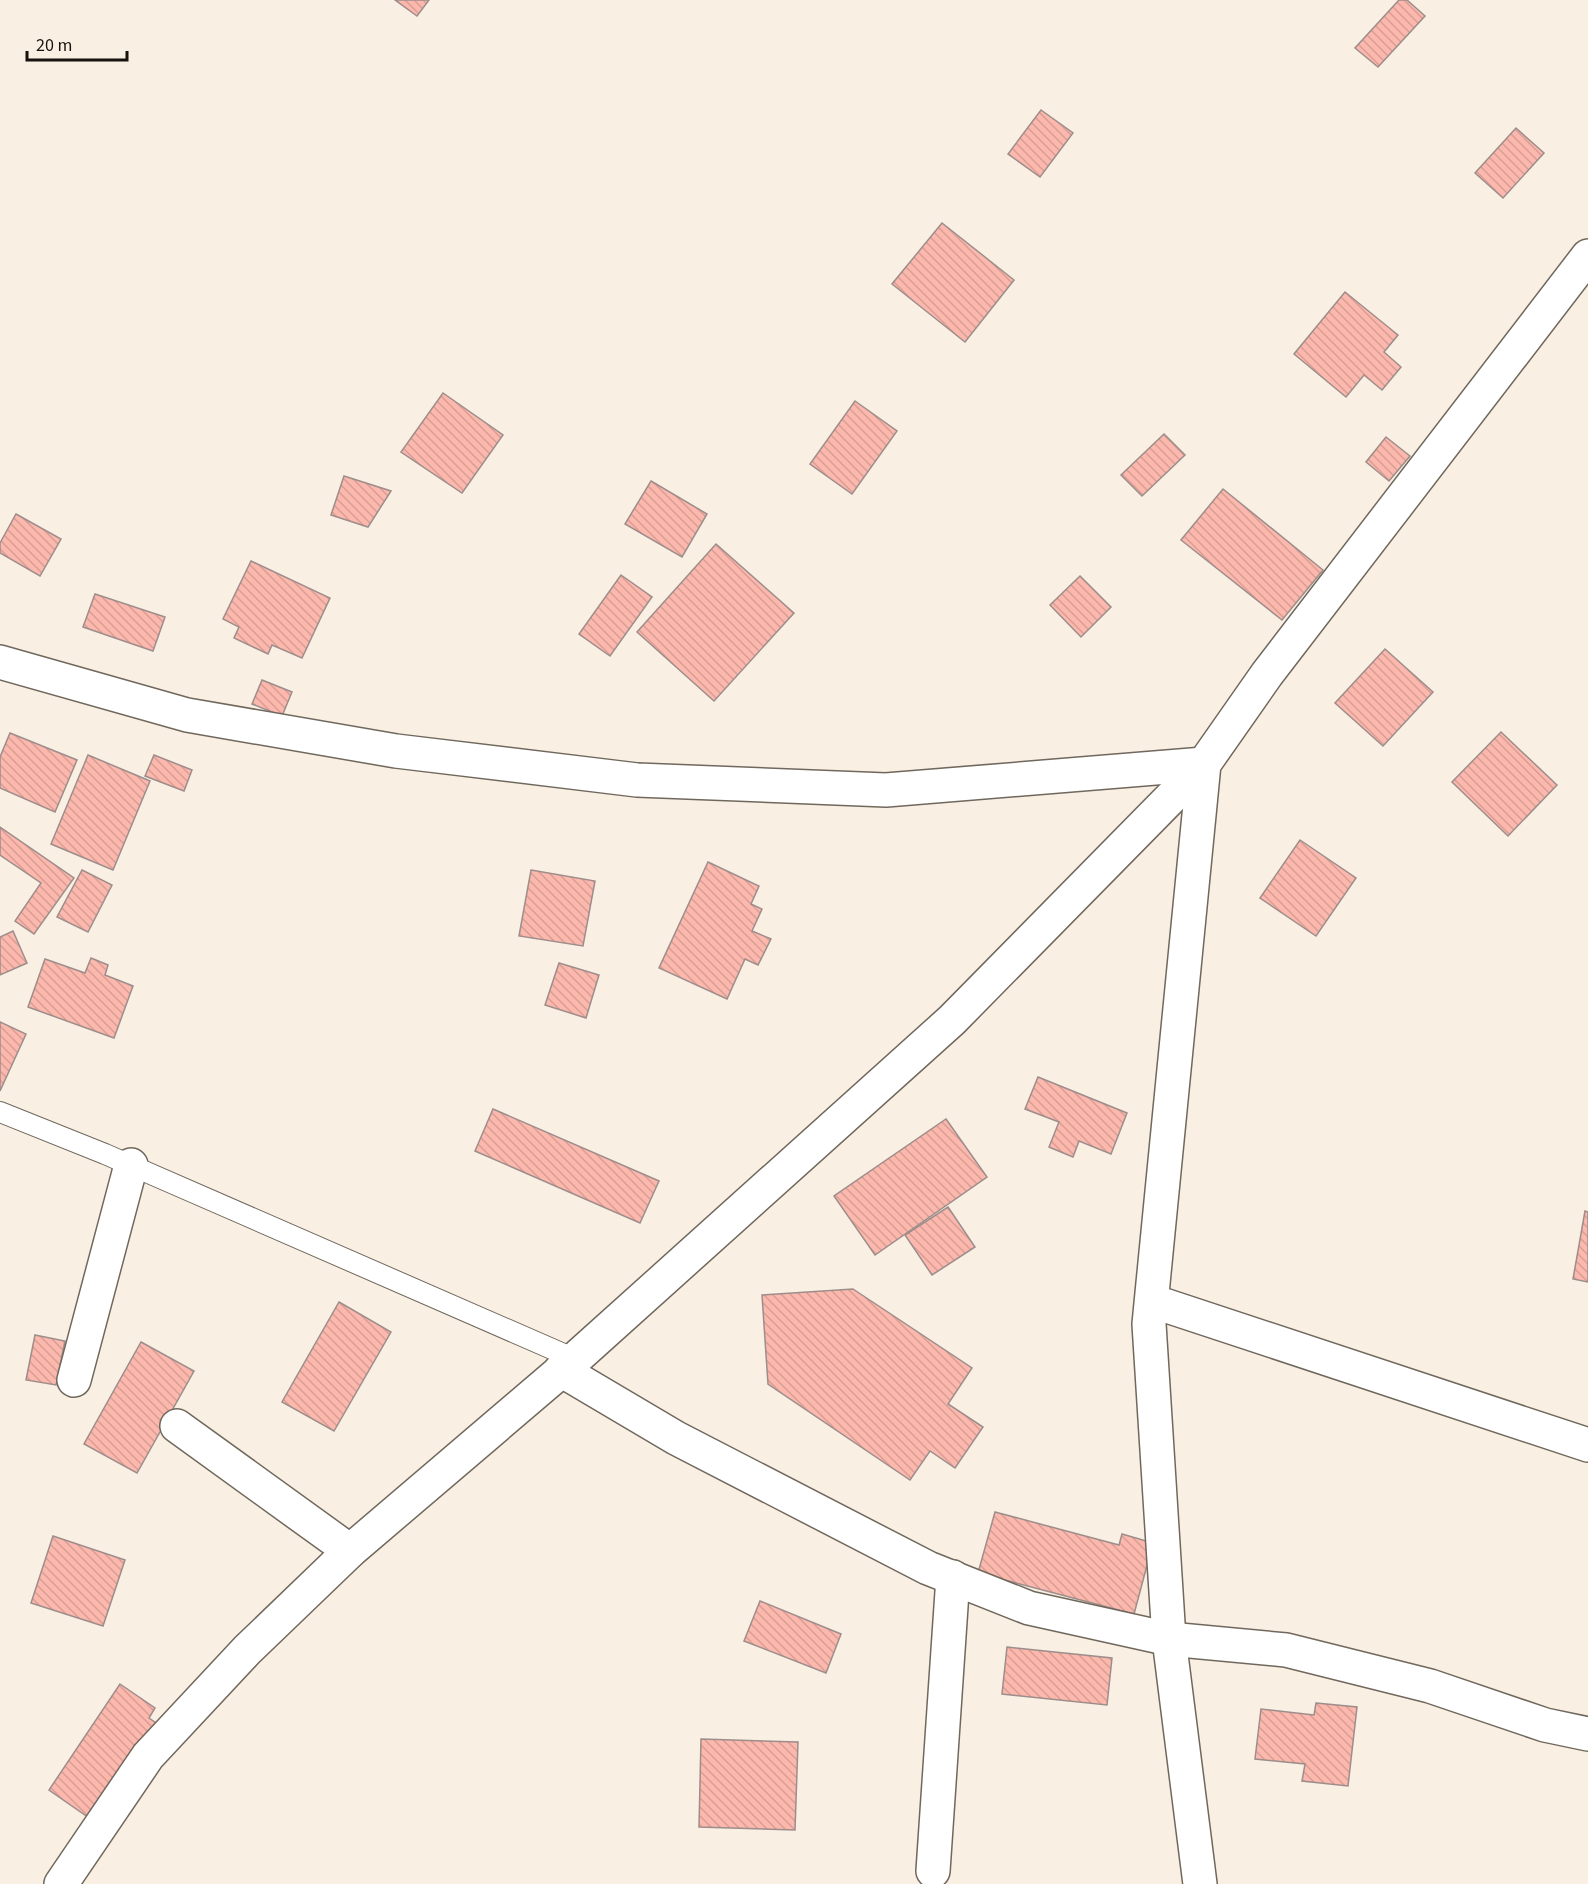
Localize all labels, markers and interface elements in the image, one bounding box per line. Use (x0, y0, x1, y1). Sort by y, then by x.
scale bar (27, 24, 128, 62)
text: 20 m (36, 33, 72, 58)

